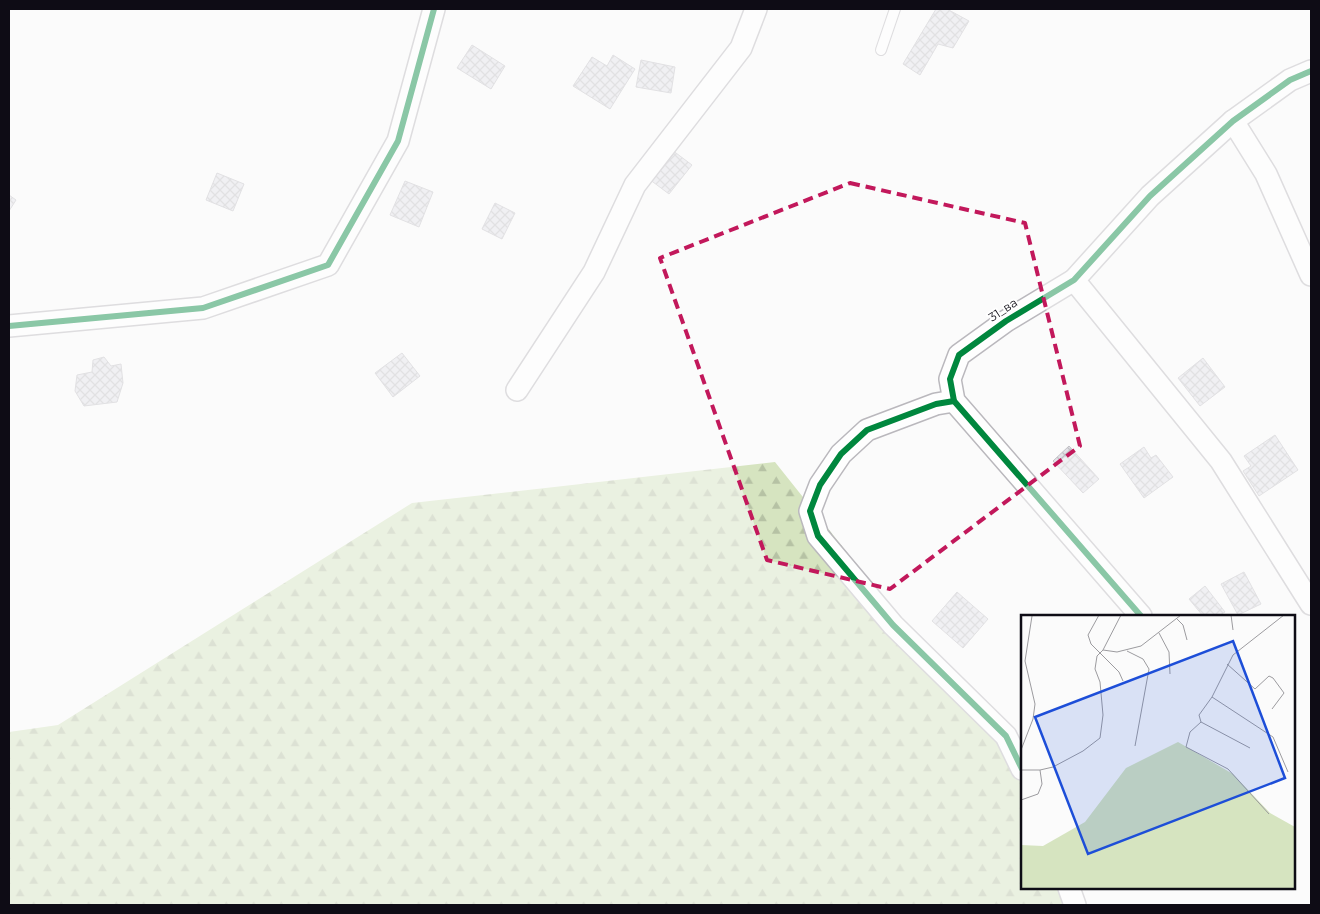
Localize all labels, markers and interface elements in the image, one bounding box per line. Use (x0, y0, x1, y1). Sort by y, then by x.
street label: 31_ва (985, 295, 1020, 324)
inset map (1021, 615, 1295, 889)

